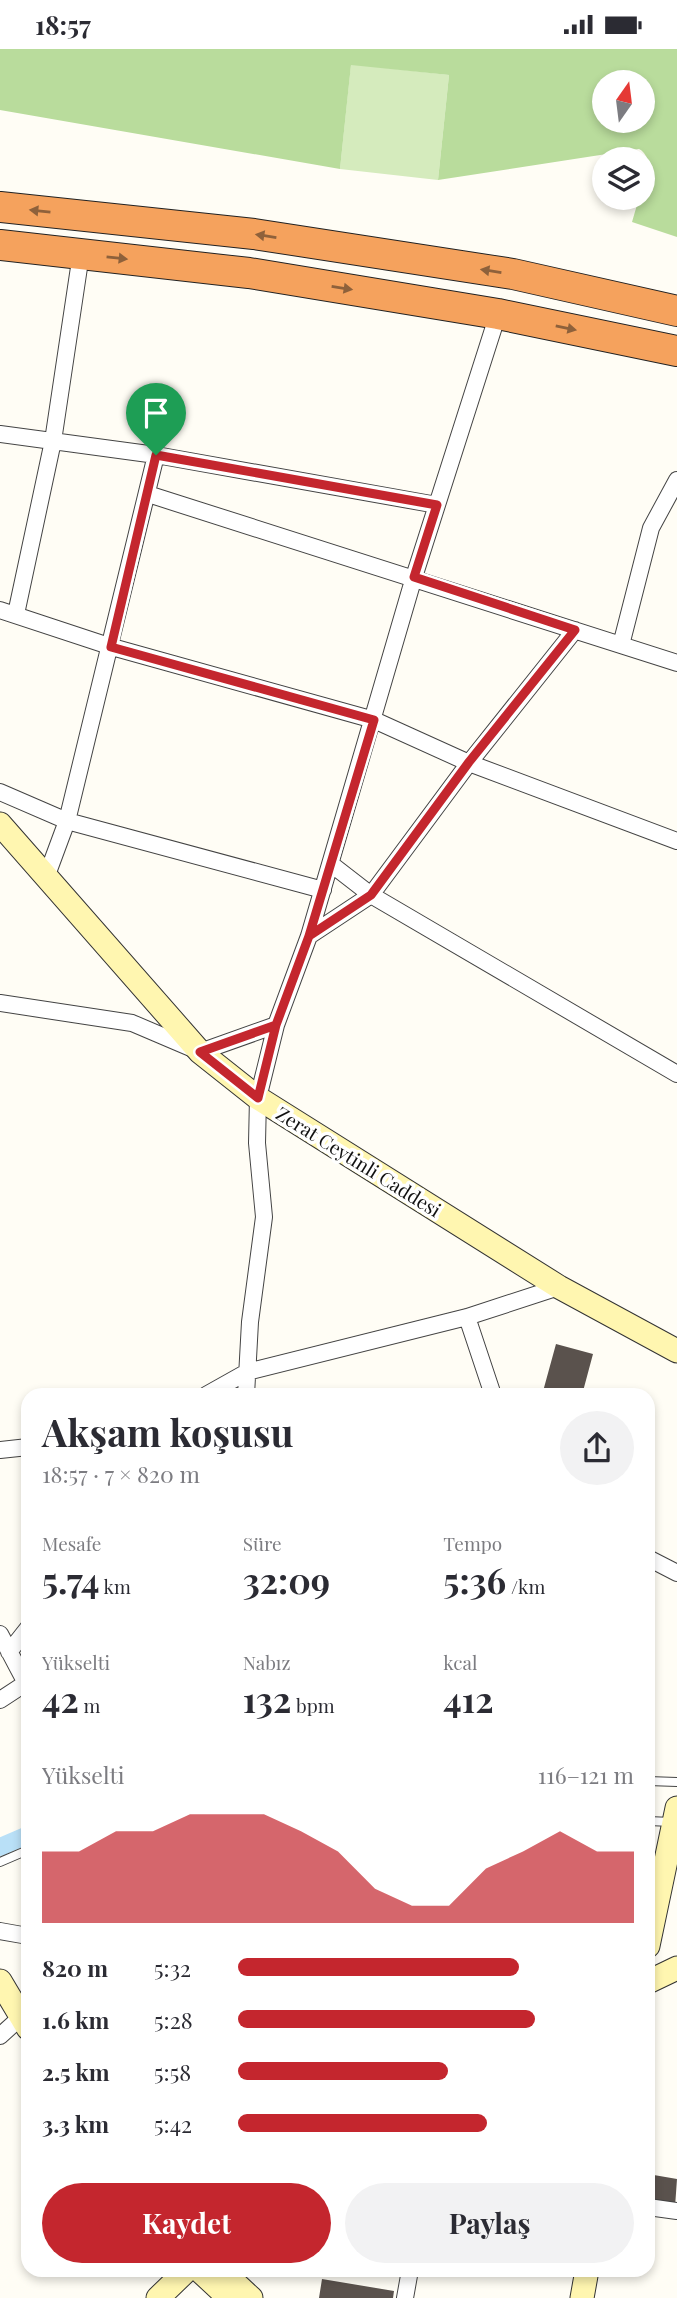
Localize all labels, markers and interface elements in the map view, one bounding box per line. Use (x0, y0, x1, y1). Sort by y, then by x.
text: 18:57 (35, 7, 91, 42)
north arrow (592, 70, 654, 133)
map controls (592, 70, 655, 210)
button: layers (592, 147, 655, 210)
one-way arrow (28, 206, 50, 217)
one-way arrow (255, 230, 277, 241)
one-way arrow (106, 253, 128, 264)
one-way arrow (479, 265, 501, 276)
one-way arrow (331, 283, 353, 294)
one-way arrow (555, 322, 577, 333)
pin (126, 383, 186, 455)
icon: arrive (137, 394, 175, 432)
street label: Zerat Ceytinli Caddesi (272, 1100, 447, 1222)
text: Akşam koşusu (42, 1406, 294, 1457)
button: share (560, 1411, 634, 1485)
text: 18:57 · 7 × 820 m (42, 1458, 200, 1489)
text: Mesafe (42, 1530, 101, 1556)
text: Süre (243, 1530, 282, 1556)
text: Tempo (443, 1530, 502, 1556)
text: 5.74 (42, 1556, 99, 1603)
text: 32:09 (243, 1556, 330, 1603)
text: 5:36 (443, 1556, 506, 1603)
text: km (99, 1573, 131, 1599)
text: /km (506, 1573, 545, 1599)
text: Yükselti (42, 1649, 110, 1675)
text: Nabız (243, 1649, 290, 1675)
text: kcal (443, 1649, 477, 1675)
text: 42 (42, 1675, 79, 1722)
text: 132 (243, 1675, 291, 1722)
text: 412 (443, 1675, 494, 1722)
text: m (79, 1692, 100, 1718)
text: bpm (291, 1692, 335, 1718)
text: Yükselti (42, 1759, 124, 1790)
text: 116–121 m (538, 1759, 634, 1790)
text: 820 m (42, 1952, 108, 1983)
text: 5:32 (154, 1952, 191, 1983)
text: 1.6 km (42, 2004, 109, 2035)
text: 5:28 (154, 2004, 193, 2035)
text: 2.5 km (42, 2056, 109, 2087)
text: 5:58 (154, 2056, 191, 2087)
text: 3.3 km (42, 2108, 109, 2139)
text: 5:42 (154, 2108, 192, 2139)
button: Kaydet (42, 2183, 331, 2263)
button: Paylaş (345, 2183, 634, 2263)

